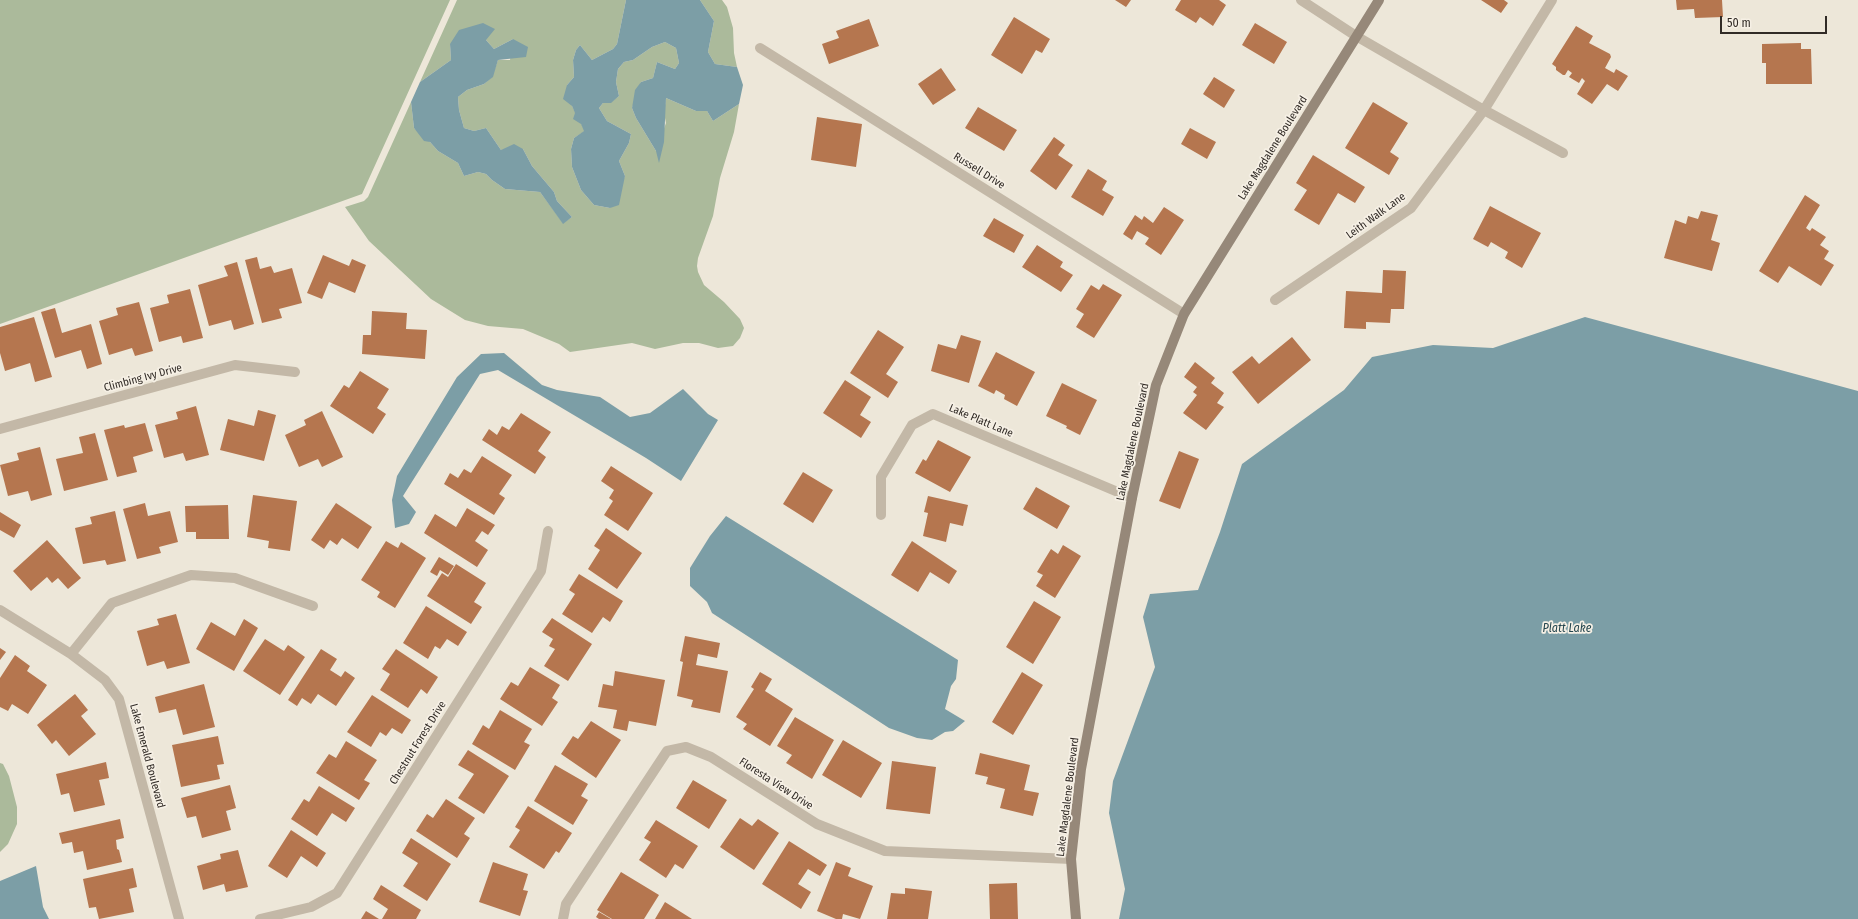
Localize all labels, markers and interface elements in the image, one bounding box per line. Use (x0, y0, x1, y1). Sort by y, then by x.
scale bar (1722, 8, 1829, 34)
text: 50 m (1727, 16, 1751, 30)
street label: Lake Magdalene Boulevard (1236, 94, 1310, 202)
street label: Russell Drive (951, 150, 1007, 192)
street label: Leith Walk Lane (1344, 190, 1408, 242)
street label: Climbing Ivy Drive (102, 361, 184, 395)
street label: Lake Magdalene Boulevard (1114, 382, 1152, 502)
street label: Lake Platt Lane (947, 402, 1015, 440)
water label: Platt Lake (1543, 622, 1591, 636)
street label: Chestnut Forest Drive (387, 699, 449, 787)
street label: Lake Emerald Boulevard (127, 702, 167, 810)
street label: Lake Magdalene Boulevard (1054, 737, 1082, 857)
street label: Floresta View Drive (737, 755, 815, 813)

